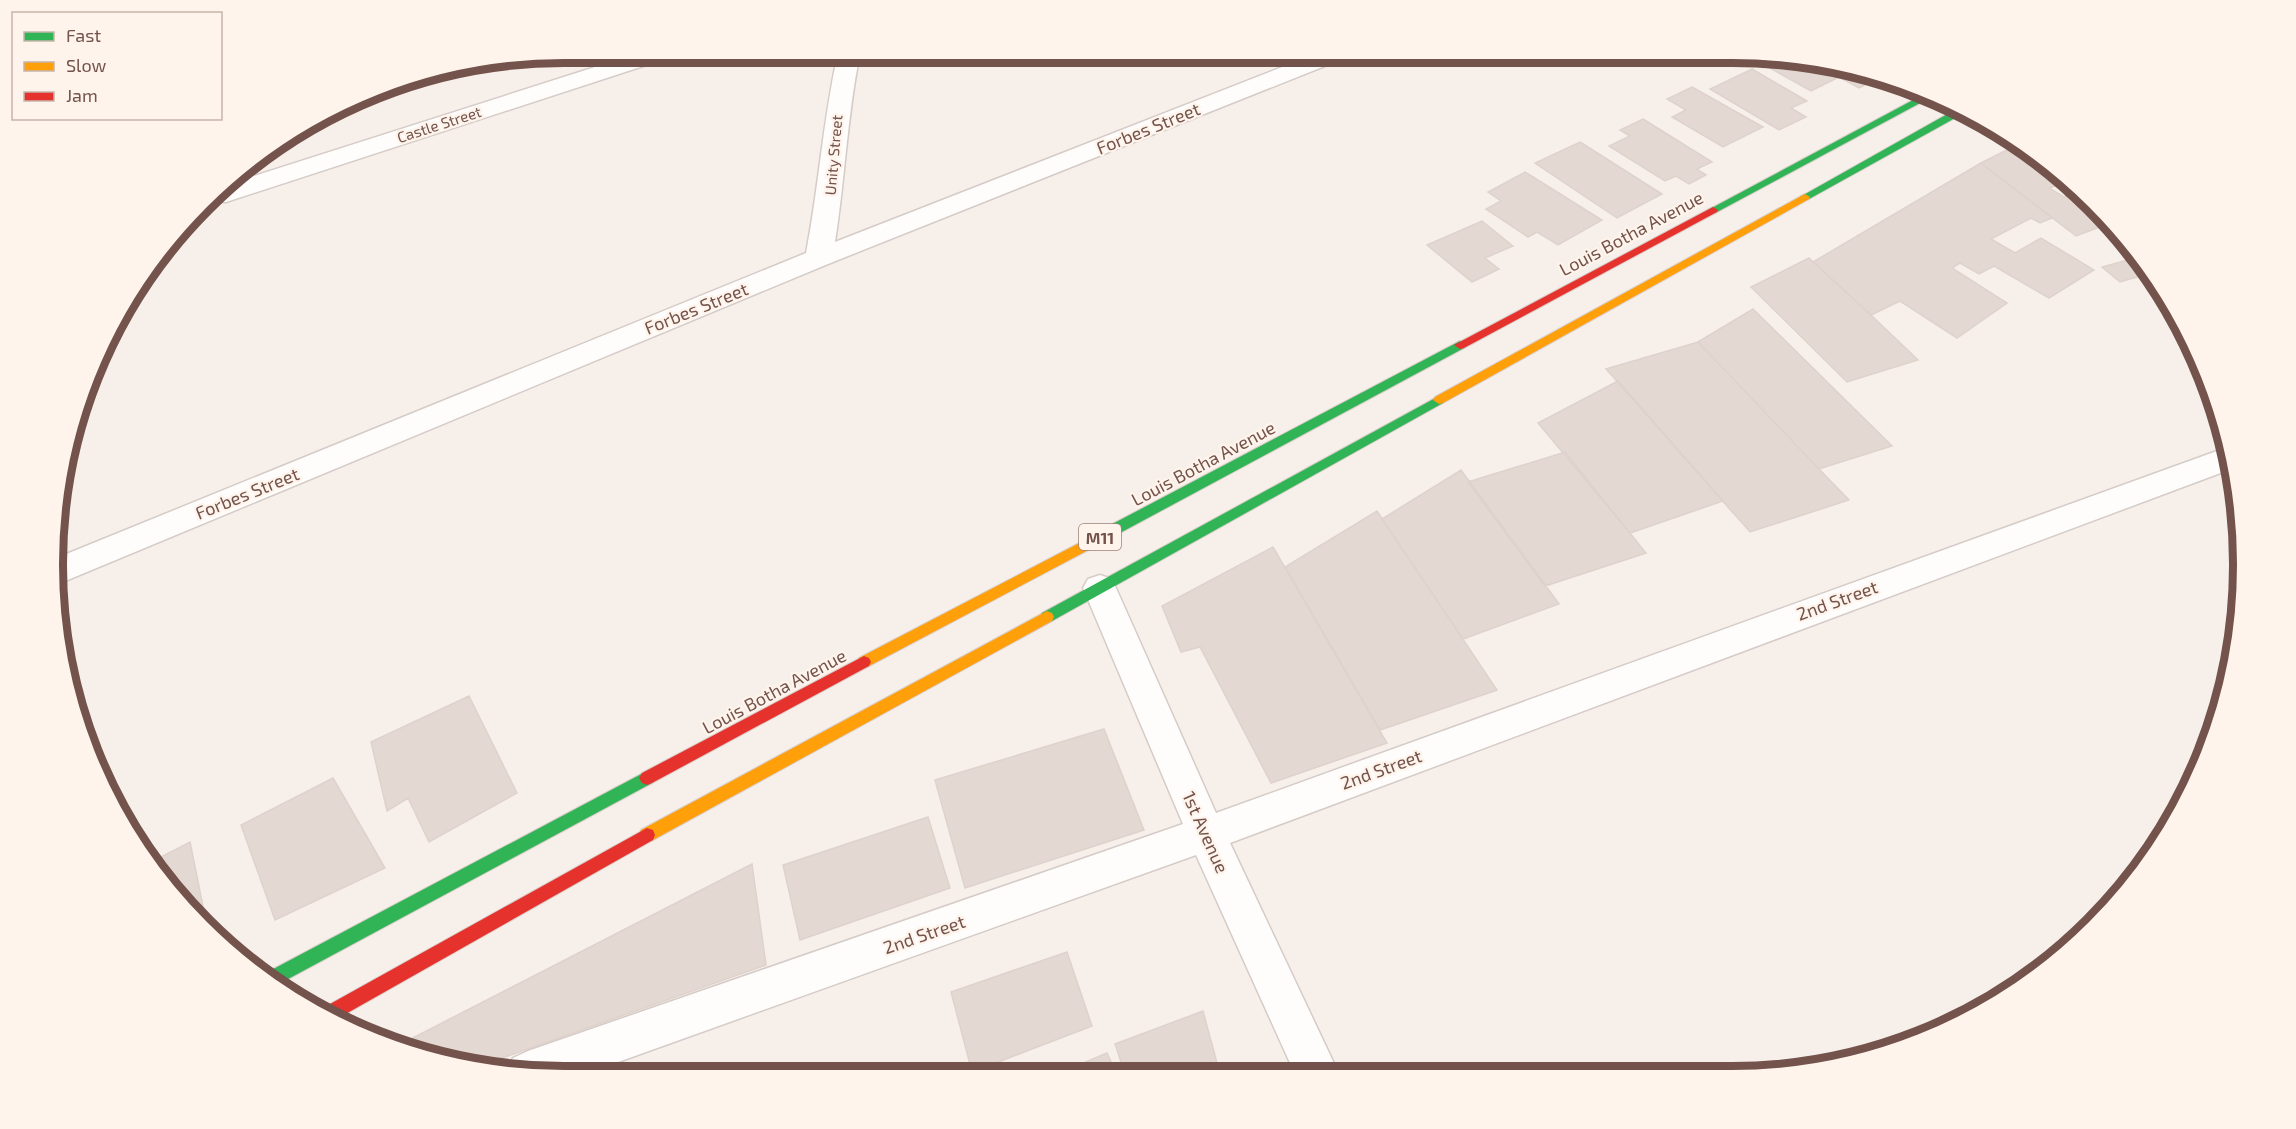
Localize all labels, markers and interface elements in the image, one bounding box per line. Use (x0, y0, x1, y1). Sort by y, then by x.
legend (12, 12, 222, 120)
text: Fast (66, 24, 101, 46)
text: Slow (66, 54, 107, 76)
text: Jam (66, 84, 98, 106)
street label: Forbes Street (1093, 97, 1203, 159)
street label: Castle Street (395, 102, 484, 146)
street label: Unity Street (821, 114, 846, 196)
street label: Louis Botha Avenue (1555, 186, 1707, 280)
street label: Forbes Street (641, 277, 751, 339)
street label: Louis Botha Avenue (1127, 416, 1279, 510)
street label: Forbes Street (192, 462, 302, 524)
road number: M11 (1079, 524, 1121, 550)
street label: 2nd Street (1793, 575, 1881, 625)
street label: Louis Botha Avenue (698, 644, 850, 738)
street label: 2nd Street (1337, 744, 1425, 794)
street label: 1st Avenue (1178, 788, 1234, 876)
street label: 2nd Street (880, 910, 968, 958)

